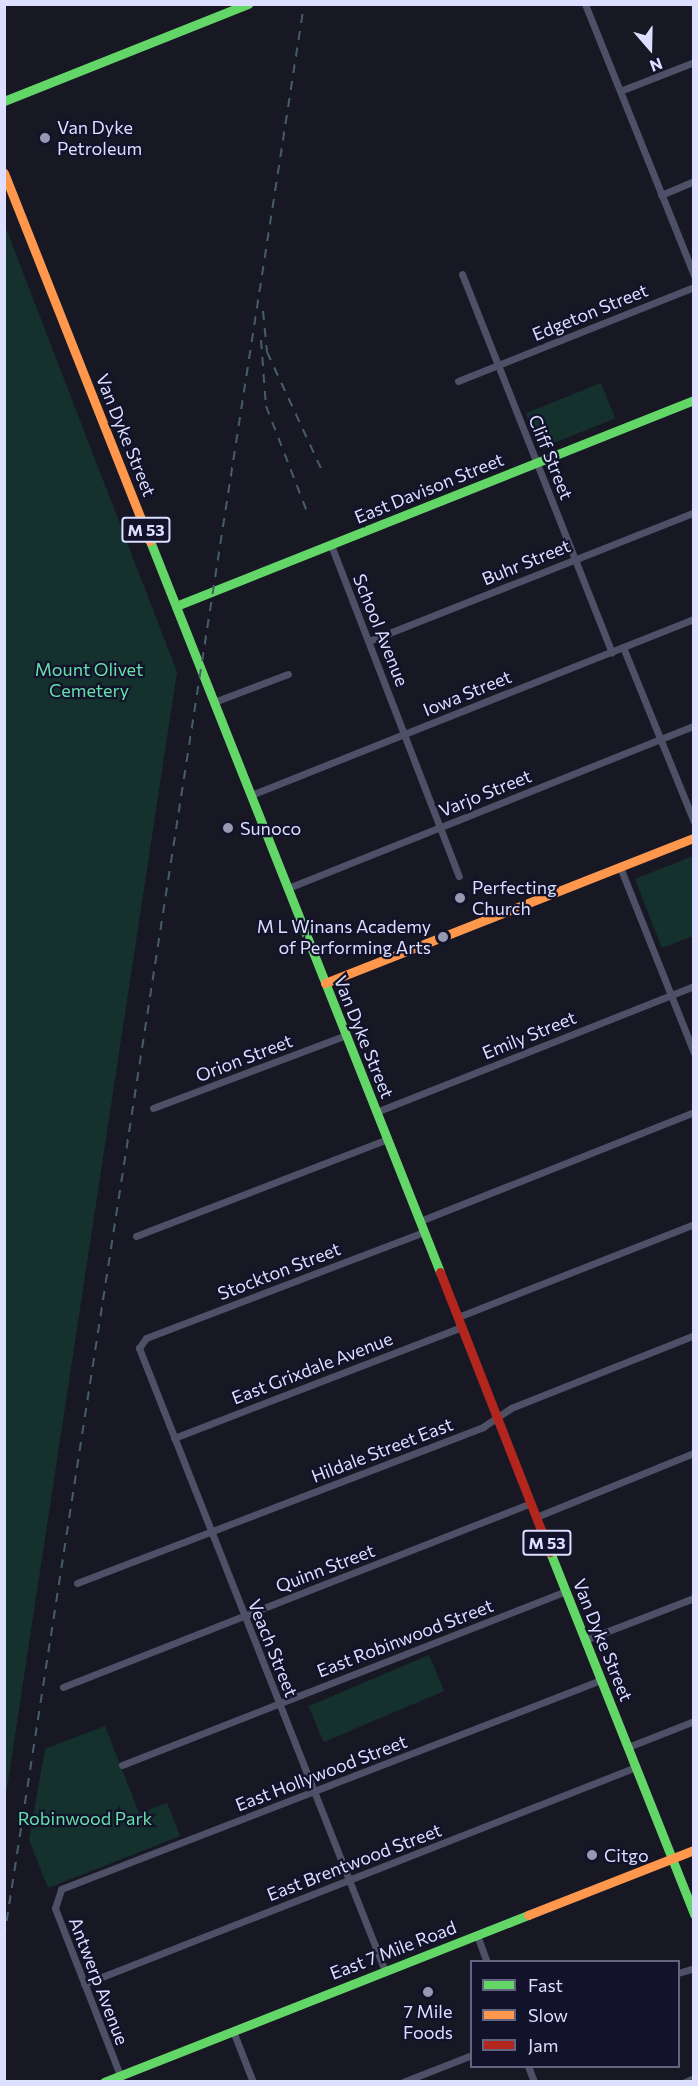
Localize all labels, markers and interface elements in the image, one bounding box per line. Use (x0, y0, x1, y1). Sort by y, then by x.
north arrow (620, 18, 680, 78)
text: N (647, 54, 665, 76)
place label: Van Dyke Petroleum (57, 117, 142, 160)
marker: Van Dyke Petroleum (38, 131, 52, 145)
street label: Edgeton Street (529, 279, 651, 345)
street label: Van Dyke Street (92, 371, 160, 499)
street label: Cliff Street (524, 411, 578, 503)
street label: East Davison Street (351, 448, 507, 528)
road number: M 53 (120, 517, 172, 543)
street label: Buhr Street (479, 534, 573, 590)
street label: School Avenue (349, 571, 413, 689)
park label: Mount Olivet Cemetery (35, 659, 143, 702)
street label: Iowa Street (420, 665, 514, 721)
street label: Varjo Street (436, 765, 534, 821)
place label: Sunoco (240, 817, 301, 839)
marker: Sunoco (221, 821, 235, 835)
place label: Perfecting Church (472, 877, 557, 920)
marker: Perfecting Church (453, 891, 467, 905)
place label: M L Winans Academy of Performing Arts (257, 916, 431, 958)
marker: M L Winans Academy of Performing Arts (436, 930, 450, 944)
street label: Van Dyke Street (330, 973, 398, 1101)
street label: Emily Street (479, 1006, 579, 1064)
street label: Orion Street (193, 1030, 295, 1086)
street label: Stockton Street (215, 1238, 343, 1304)
street label: East Grixdale Avenue (228, 1327, 396, 1409)
street label: Hildale Street East (308, 1413, 456, 1487)
road number: M 53 (522, 1530, 572, 1556)
street label: Quinn Street (272, 1539, 378, 1597)
street label: Van Dyke Street (569, 1576, 637, 1704)
street label: East Robinwood Street (314, 1594, 496, 1682)
street label: Veach Street (244, 1596, 302, 1700)
street label: East Hollywood Street (232, 1730, 410, 1816)
park label: Robinwood Park (18, 1807, 152, 1829)
street label: East Brentwood Street (264, 1819, 444, 1905)
place label: Citgo (604, 1844, 649, 1866)
marker: Citgo (585, 1848, 599, 1862)
street label: Antwerp Avenue (65, 1914, 133, 2048)
street label: East 7 Mile Road (327, 1916, 459, 1984)
legend (470, 1960, 680, 2068)
text: Fast (528, 1974, 563, 1996)
marker: 7 Mile Foods (421, 1985, 435, 1999)
place label: 7 Mile Foods (403, 2001, 453, 2044)
text: Slow (528, 2004, 568, 2026)
text: Jam (528, 2034, 558, 2056)

